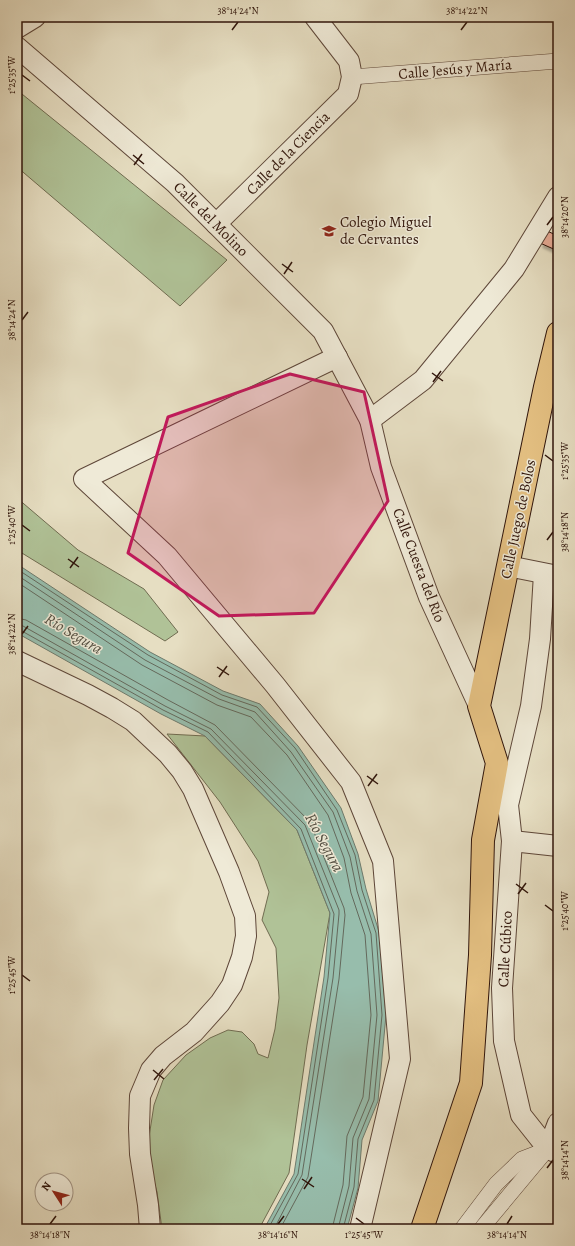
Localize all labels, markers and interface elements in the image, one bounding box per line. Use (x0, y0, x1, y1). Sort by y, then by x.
text: 38°14'24"N (217, 4, 259, 17)
text: 38°14'22"N (446, 4, 488, 17)
street label: Calle Jesús y María (397, 54, 513, 84)
text: 1°25'35"W (5, 55, 18, 94)
street label: Calle de la Ciencia (242, 107, 334, 199)
street label: Calle del Molino (169, 177, 253, 261)
text: 38°14'20"N (558, 196, 571, 238)
place label: Colegio Miguel de Cervantes (340, 212, 432, 249)
school or university icon: Colegio Miguel de Cervantes (321, 223, 337, 239)
text: 38°14'24"N (5, 299, 18, 341)
text: 1°25'35"W (558, 441, 571, 480)
street label: Calle Juego de Bolos (496, 457, 540, 581)
text: 1°25'40"W (5, 505, 18, 545)
street label: Calle Cuesta del Río (388, 505, 450, 625)
text: 38°14'18"N (558, 512, 571, 552)
water label: Río Segura (41, 608, 107, 660)
text: 38°14'22"N (5, 613, 18, 655)
water label: Río Segura (299, 809, 349, 876)
text: 1°25'40"W (558, 891, 571, 931)
street label: Calle Cúbico (493, 910, 517, 988)
text: 1°25'45"W (5, 955, 18, 994)
text: 38°14'14"N (558, 1140, 571, 1180)
north arrow (34, 1172, 74, 1212)
text: N (38, 1179, 55, 1194)
text: 38°14'18"N (30, 1228, 70, 1241)
text: 38°14'16"N (258, 1228, 298, 1241)
text: 1°25'45"W (345, 1228, 384, 1241)
text: 38°14'14"N (487, 1228, 527, 1241)

